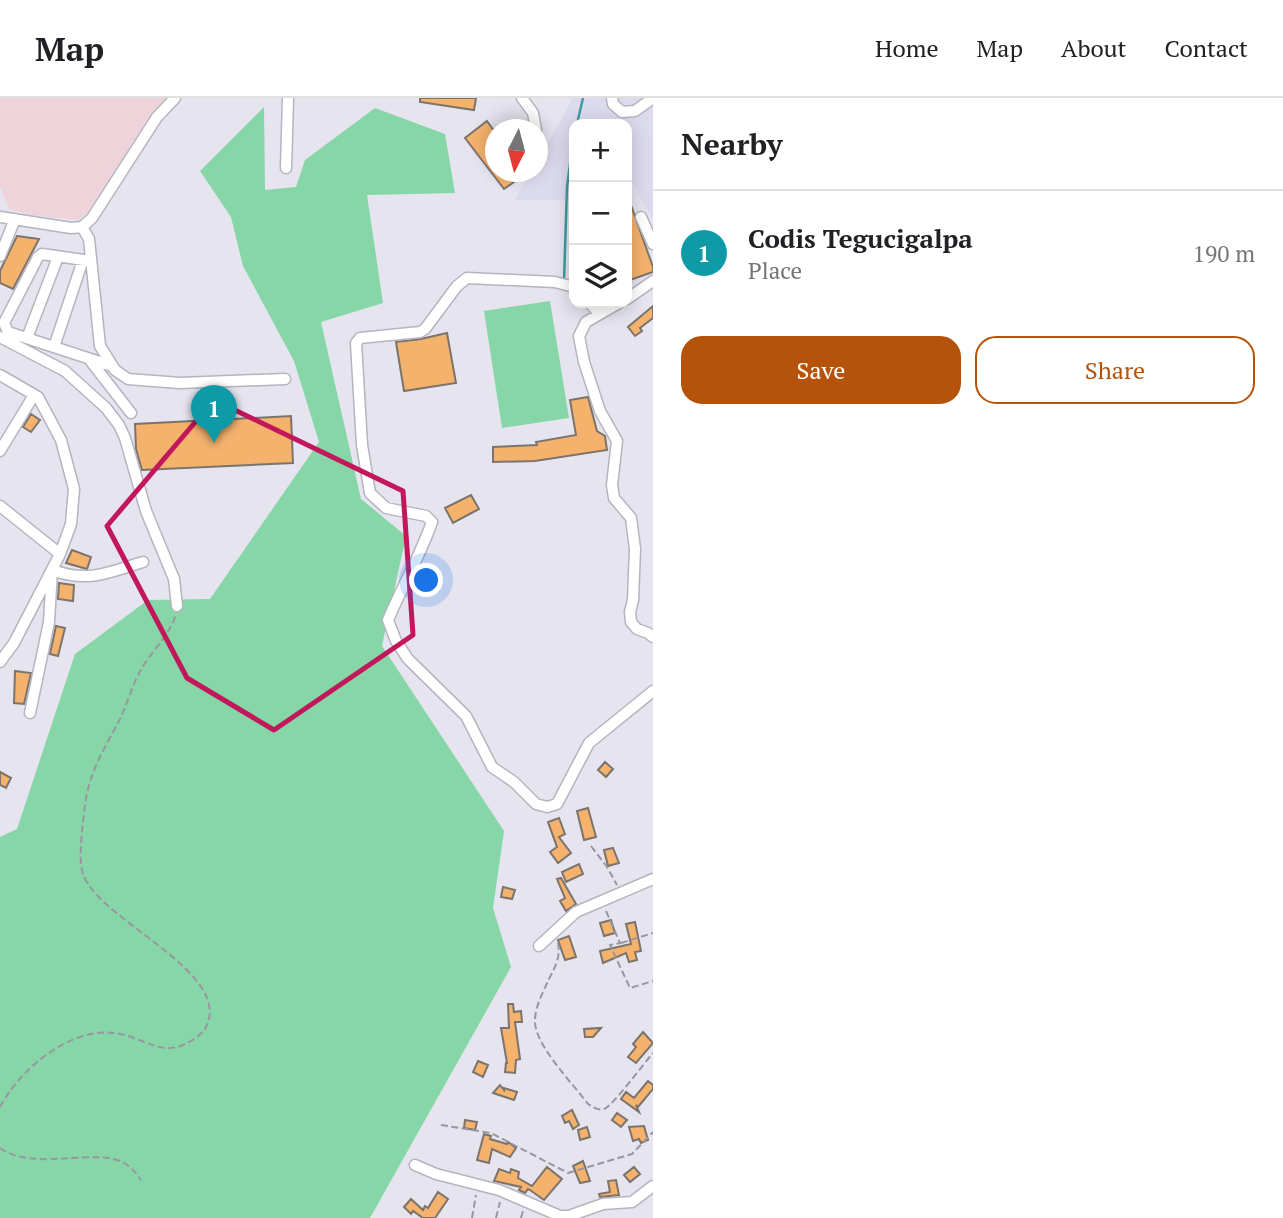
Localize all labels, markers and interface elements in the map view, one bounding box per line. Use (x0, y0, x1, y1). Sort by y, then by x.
text: Map (35, 27, 104, 70)
text: Home (875, 32, 939, 64)
text: Map (977, 32, 1023, 64)
text: About (1061, 32, 1127, 64)
text: Contact (1165, 32, 1248, 64)
north arrow (485, 119, 548, 182)
map controls (569, 119, 632, 308)
button: + (569, 119, 632, 182)
text: Nearby (681, 124, 783, 164)
button: − (569, 182, 632, 245)
text: Codis Tegucigalpa (748, 221, 973, 255)
text: 1 (698, 238, 711, 269)
text: 190 m (1193, 238, 1255, 269)
button: layers (569, 245, 632, 308)
text: Place (748, 255, 802, 286)
button: Save (681, 336, 961, 404)
button: Share (975, 336, 1255, 404)
pin: 1 (191, 385, 237, 443)
your location (409, 563, 443, 597)

